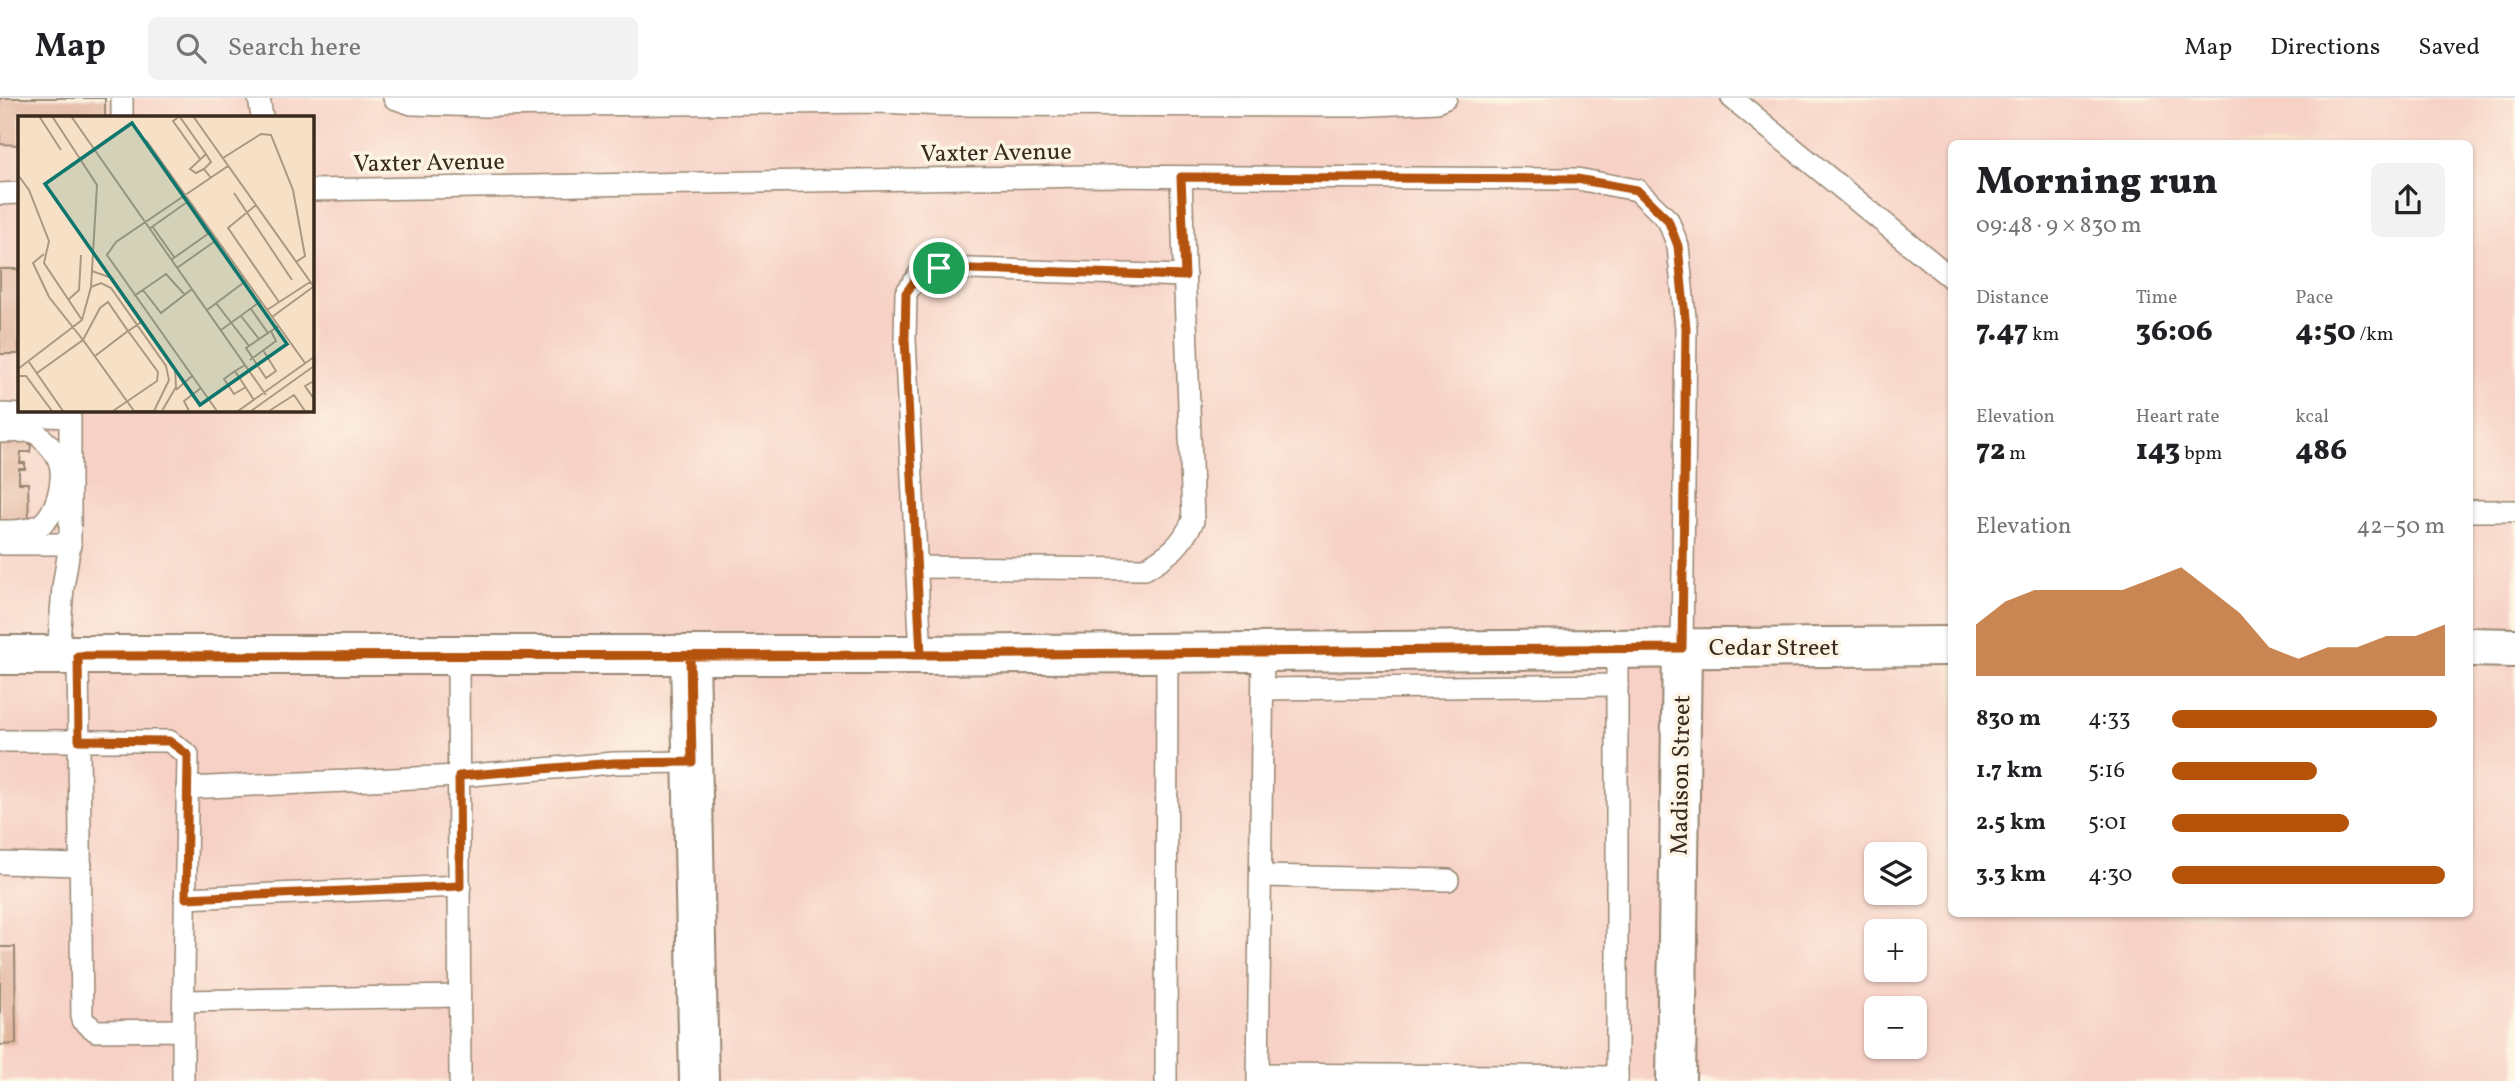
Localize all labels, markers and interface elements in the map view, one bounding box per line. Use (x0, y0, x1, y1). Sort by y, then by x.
search box (148, 17, 638, 80)
text: Map (35, 25, 106, 71)
icon: search (172, 29, 210, 67)
text: Search here (228, 30, 361, 66)
text: Map (2184, 31, 2232, 65)
text: Directions (2270, 31, 2380, 65)
text: Saved (2418, 31, 2480, 65)
inset map (18, 116, 313, 411)
street label: Vaxter Avenue (920, 136, 1072, 172)
street label: Vaxter Avenue (353, 146, 505, 182)
text: Morning run (1976, 157, 2218, 210)
button: share (2371, 163, 2445, 237)
text: 09:48 · 9 × 830 m (1976, 210, 2142, 242)
pin (909, 238, 969, 298)
icon: arrive (920, 249, 958, 287)
text: Distance (1976, 285, 2049, 311)
text: Time (2136, 285, 2177, 311)
text: Pace (2295, 285, 2333, 311)
text: 7.47 (1976, 311, 2028, 353)
text: 36:06 (2136, 311, 2213, 353)
text: 4:50 (2295, 311, 2356, 353)
text: km (2028, 322, 2059, 348)
text: /km (2356, 322, 2393, 348)
text: Elevation (1976, 404, 2055, 430)
text: Heart rate (2136, 404, 2220, 430)
text: kcal (2295, 404, 2329, 430)
text: 72 (1976, 430, 2005, 472)
text: 143 (2136, 430, 2180, 472)
text: 486 (2295, 430, 2347, 472)
text: m (2005, 441, 2026, 467)
text: bpm (2180, 441, 2222, 467)
text: Elevation (1976, 511, 2072, 543)
text: 42–50 m (2357, 511, 2445, 543)
street label: Cedar Street (1709, 632, 1839, 666)
street label: Madison Street (1664, 695, 1700, 855)
text: 830 m (1976, 703, 2041, 735)
text: 4:33 (2088, 703, 2131, 735)
text: 1.7 km (1976, 755, 2043, 787)
text: 5:16 (2088, 755, 2125, 787)
text: 2.5 km (1976, 807, 2046, 839)
text: 5:01 (2088, 807, 2127, 839)
map controls (1864, 842, 1927, 1059)
button: layers (1864, 842, 1927, 905)
text: 3.3 km (1976, 859, 2046, 891)
text: 4:30 (2088, 859, 2132, 891)
button: + (1864, 919, 1927, 982)
button: − (1864, 996, 1927, 1059)

